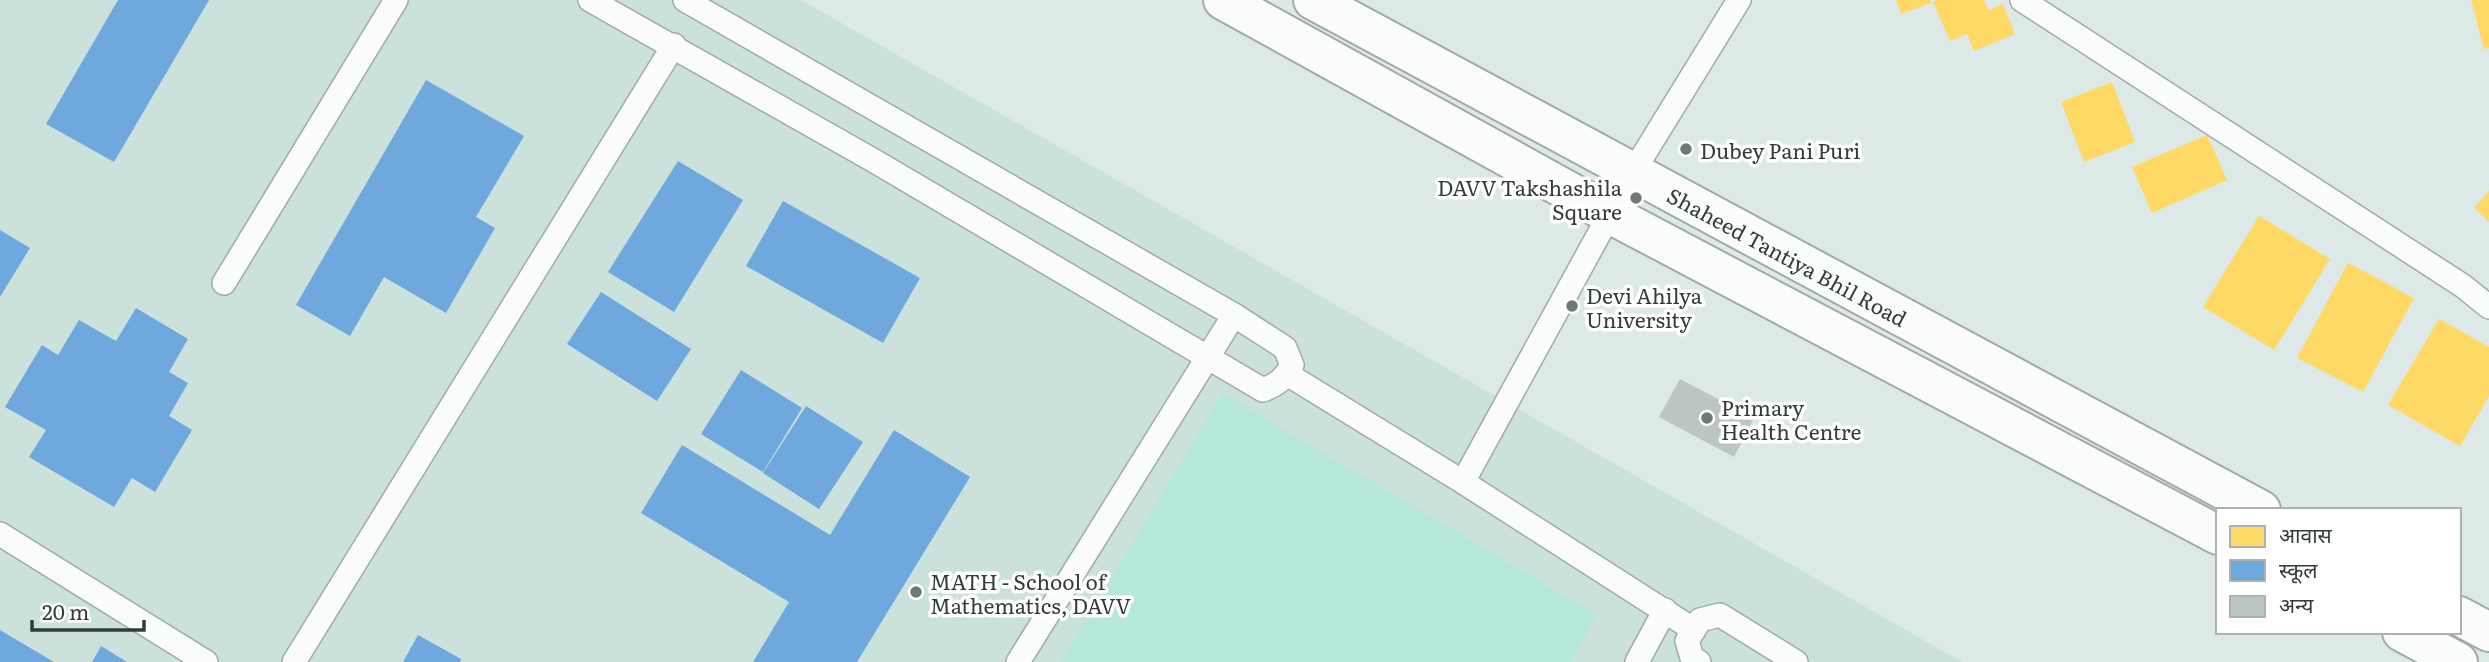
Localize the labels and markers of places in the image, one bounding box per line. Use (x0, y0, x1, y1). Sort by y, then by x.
place label: Dubey Pani Puri (1700, 134, 1860, 165)
marker: Dubey Pani Puri (1678, 141, 1694, 157)
place label: DAVV Takshashila Square (1437, 171, 1623, 226)
marker: DAVV Takshashila Square (1628, 190, 1644, 206)
place label: Devi Ahilya University (1586, 279, 1703, 334)
marker: Devi Ahilya University (1564, 298, 1580, 314)
place label: Primary Health Centre (1721, 391, 1861, 446)
marker: Primary Health Centre (1699, 410, 1715, 426)
place label: MATH - School of Mathematics, DAVV (930, 565, 1132, 620)
marker: MATH - School of Mathematics, DAVV (908, 584, 924, 600)

